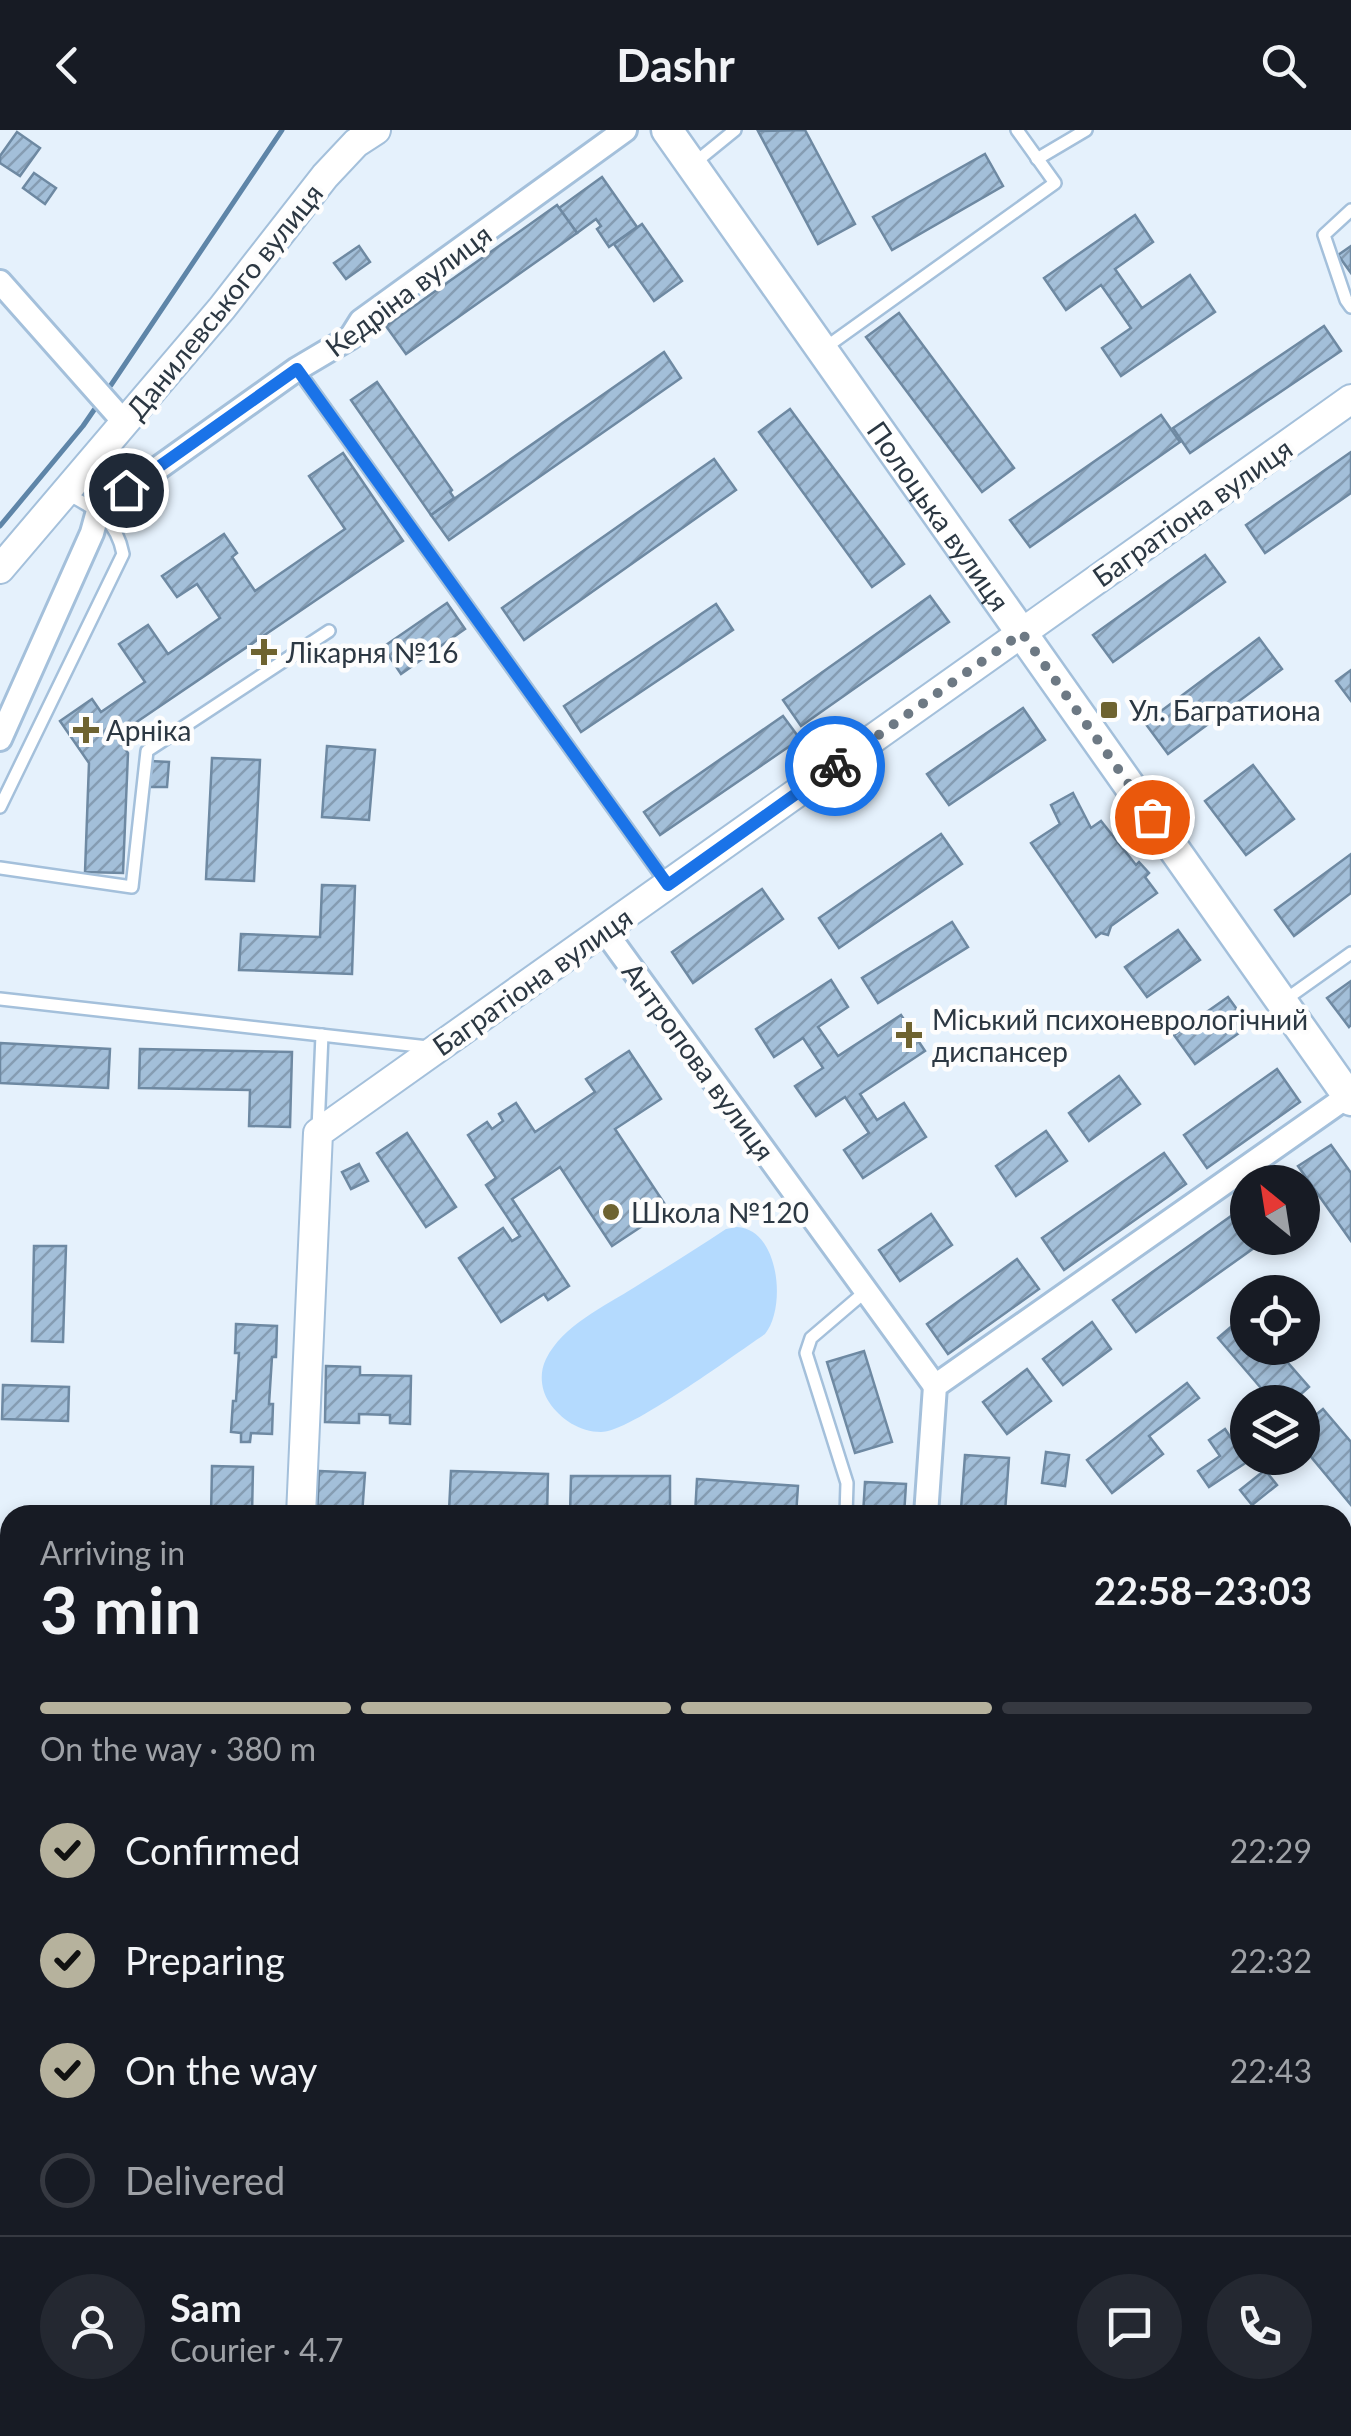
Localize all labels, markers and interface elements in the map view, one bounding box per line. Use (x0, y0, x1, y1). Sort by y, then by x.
icon: back (40, 38, 95, 93)
text: Dashr (616, 38, 735, 92)
icon: search (1256, 38, 1311, 93)
street label: Данилевського вулиця (119, 176, 329, 426)
street label: Кедріна вулиця (318, 217, 498, 363)
street label: Полоцька вулиця (861, 414, 1017, 617)
street label: Багратіона вулиця (1086, 431, 1298, 593)
pin (84, 448, 169, 533)
icon: home (99, 463, 154, 518)
place label: Лікарня №16 (285, 635, 459, 669)
marker: Лікарня №16 (251, 639, 277, 665)
place label: Ул. Багратиона (1129, 693, 1321, 727)
marker: Ул. Багратиона (1098, 699, 1120, 721)
place label: Арніка (106, 713, 191, 747)
courier (785, 716, 885, 816)
marker: Арніка (75, 719, 97, 741)
icon: bike (808, 739, 863, 794)
pin (1110, 775, 1195, 860)
icon: bag (1125, 790, 1180, 845)
street label: Багратіона вулиця (426, 900, 638, 1062)
street label: Антропова вулиця (616, 955, 782, 1167)
place label: Міський психоневрологічний диспансер (932, 1002, 1308, 1068)
marker: Міський психоневрологічний диспансер (896, 1022, 922, 1048)
north arrow (1230, 1165, 1320, 1255)
map controls (1230, 1165, 1320, 1475)
place label: Школа №120 (631, 1195, 809, 1229)
marker: Школа №120 (600, 1201, 622, 1223)
button: locate (1230, 1275, 1320, 1365)
button: layers (1230, 1385, 1320, 1475)
text: Arriving in (40, 1533, 185, 1572)
text: 22:58–23:03 (1094, 1567, 1312, 1613)
text: 3 min (40, 1570, 201, 1648)
text: On the way · 380 m (40, 1729, 316, 1768)
icon: check (40, 1823, 95, 1878)
text: Confirmed (125, 1827, 301, 1873)
text: 22:29 (1230, 1831, 1312, 1870)
icon: check (40, 1933, 95, 1988)
text: Preparing (125, 1937, 285, 1983)
text: 22:32 (1230, 1941, 1312, 1980)
icon: check (40, 2043, 95, 2098)
text: On the way (125, 2047, 317, 2093)
text: 22:43 (1230, 2051, 1312, 2090)
text: Delivered (125, 2157, 285, 2203)
button: person (40, 2274, 145, 2379)
button: chat (1077, 2274, 1182, 2379)
button: phone (1207, 2274, 1312, 2379)
text: Sam (170, 2284, 242, 2330)
text: Courier · 4.7 (170, 2330, 344, 2369)

